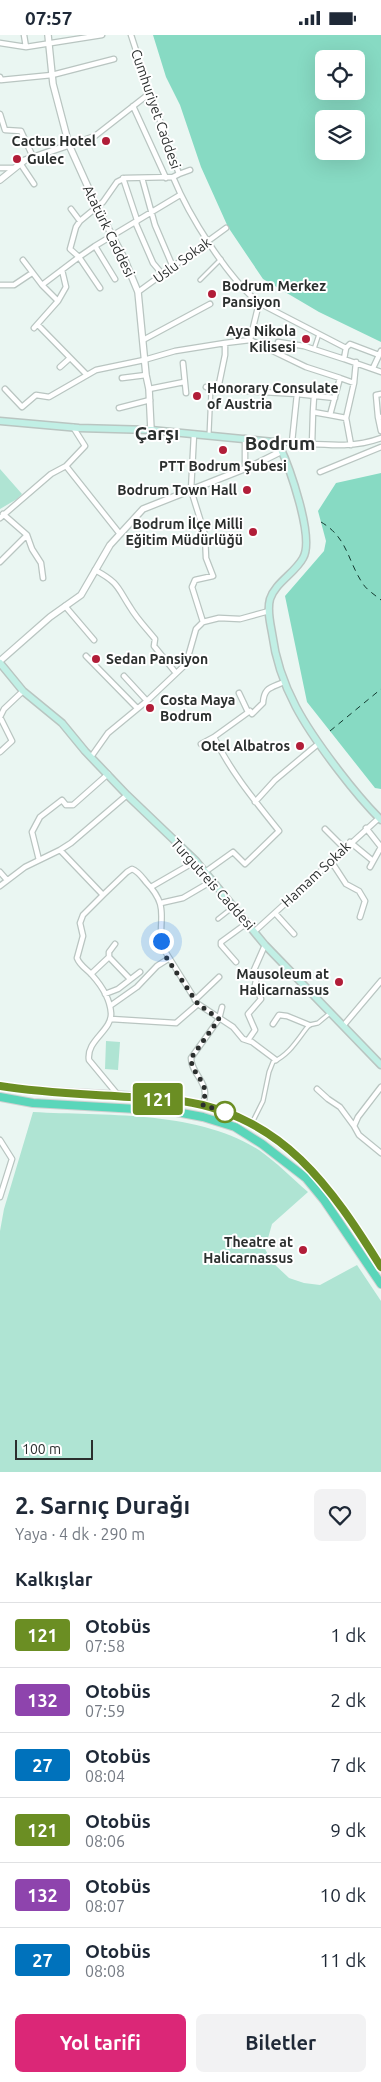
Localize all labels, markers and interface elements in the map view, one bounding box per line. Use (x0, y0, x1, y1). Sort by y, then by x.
text: 07:57 (25, 7, 73, 29)
street label: Cumhuriyet Caddesi (128, 47, 184, 171)
map controls (315, 50, 365, 160)
button: locate (315, 50, 365, 100)
button: layers (315, 110, 365, 160)
place label: Cactus Hotel (12, 133, 96, 149)
marker: Cactus Hotel (100, 135, 112, 147)
place label: Gulec (27, 151, 64, 167)
marker: Gulec (11, 153, 23, 165)
street label: Atatürk Caddesi (80, 182, 138, 280)
street label: Uslu Sokak (150, 234, 214, 286)
place label: Bodrum Merkez Pansiyon (222, 278, 326, 310)
marker: Bodrum Merkez Pansiyon (206, 288, 218, 300)
place label: Aya Nikola Kilisesi (226, 323, 296, 355)
marker: Aya Nikola Kilisesi (300, 333, 312, 345)
place label: Honorary Consulate of Austria (207, 380, 338, 412)
marker: Honorary Consulate of Austria (191, 390, 203, 402)
district label: Çarşı (135, 422, 179, 444)
district label: Bodrum (245, 432, 315, 454)
marker: PTT Bodrum Şubesi (217, 444, 229, 456)
place label: PTT Bodrum Şubesi (159, 458, 287, 475)
place label: Bodrum Town Hall (117, 482, 237, 498)
marker: Bodrum Town Hall (241, 484, 253, 496)
place label: Bodrum İlçe Milli Eğitim Müdürlüğü (126, 515, 243, 548)
marker: Bodrum İlçe Milli Eğitim Müdürlüğü (247, 526, 259, 538)
place label: Sedan Pansiyon (106, 651, 208, 667)
marker: Sedan Pansiyon (90, 653, 102, 665)
place label: Costa Maya Bodrum (160, 692, 235, 724)
marker: Costa Maya Bodrum (144, 702, 156, 714)
place label: Otel Albatros (201, 738, 290, 754)
marker: Otel Albatros (294, 740, 306, 752)
street label: Turgutreis Caddesi (168, 835, 258, 933)
street label: Hamam Sokak (278, 838, 354, 910)
your location (149, 929, 174, 954)
place label: Mausoleum at Halicarnassus (236, 966, 329, 998)
marker: Mausoleum at Halicarnassus (333, 976, 345, 988)
line badge: 121 (129, 1083, 187, 1115)
text: 121 (143, 1089, 173, 1109)
unlabelled marker (214, 1101, 236, 1123)
place label: Theatre at Halicarnassus (203, 1234, 293, 1266)
marker: Theatre at Halicarnassus (297, 1244, 309, 1256)
scale bar (15, 1437, 92, 1460)
text: 100 m (22, 1441, 61, 1457)
button: heart (314, 1489, 366, 1541)
text: 2. Sarnıç Durağı (15, 1492, 190, 1519)
text: Yaya · 4 dk · 290 m (15, 1525, 145, 1543)
text: Kalkışlar (15, 1568, 93, 1590)
text: Otobüs (85, 1615, 151, 1637)
text: 1 dk (330, 1624, 366, 1646)
text: 121 (27, 1625, 58, 1645)
text: 07:58 (85, 1637, 125, 1655)
text: Otobüs (85, 1680, 151, 1702)
text: 2 dk (330, 1689, 366, 1711)
text: 132 (27, 1690, 58, 1710)
text: 07:59 (85, 1702, 125, 1720)
text: Otobüs (85, 1745, 151, 1767)
text: 7 dk (330, 1754, 366, 1776)
text: 27 (32, 1755, 53, 1775)
text: 08:04 (85, 1767, 125, 1785)
text: Otobüs (85, 1810, 151, 1832)
text: 9 dk (330, 1819, 366, 1841)
text: 121 (27, 1820, 58, 1840)
text: 08:06 (85, 1832, 125, 1850)
text: Otobüs (85, 1875, 151, 1897)
text: 10 dk (320, 1884, 366, 1906)
text: 132 (27, 1885, 58, 1905)
text: 08:07 (85, 1897, 125, 1915)
text: Otobüs (85, 1940, 151, 1962)
text: 11 dk (320, 1949, 366, 1971)
text: 27 (32, 1950, 53, 1970)
text: 08:08 (85, 1962, 125, 1980)
button: Yol tarifi (15, 2014, 186, 2072)
button: Biletler (196, 2014, 366, 2072)

